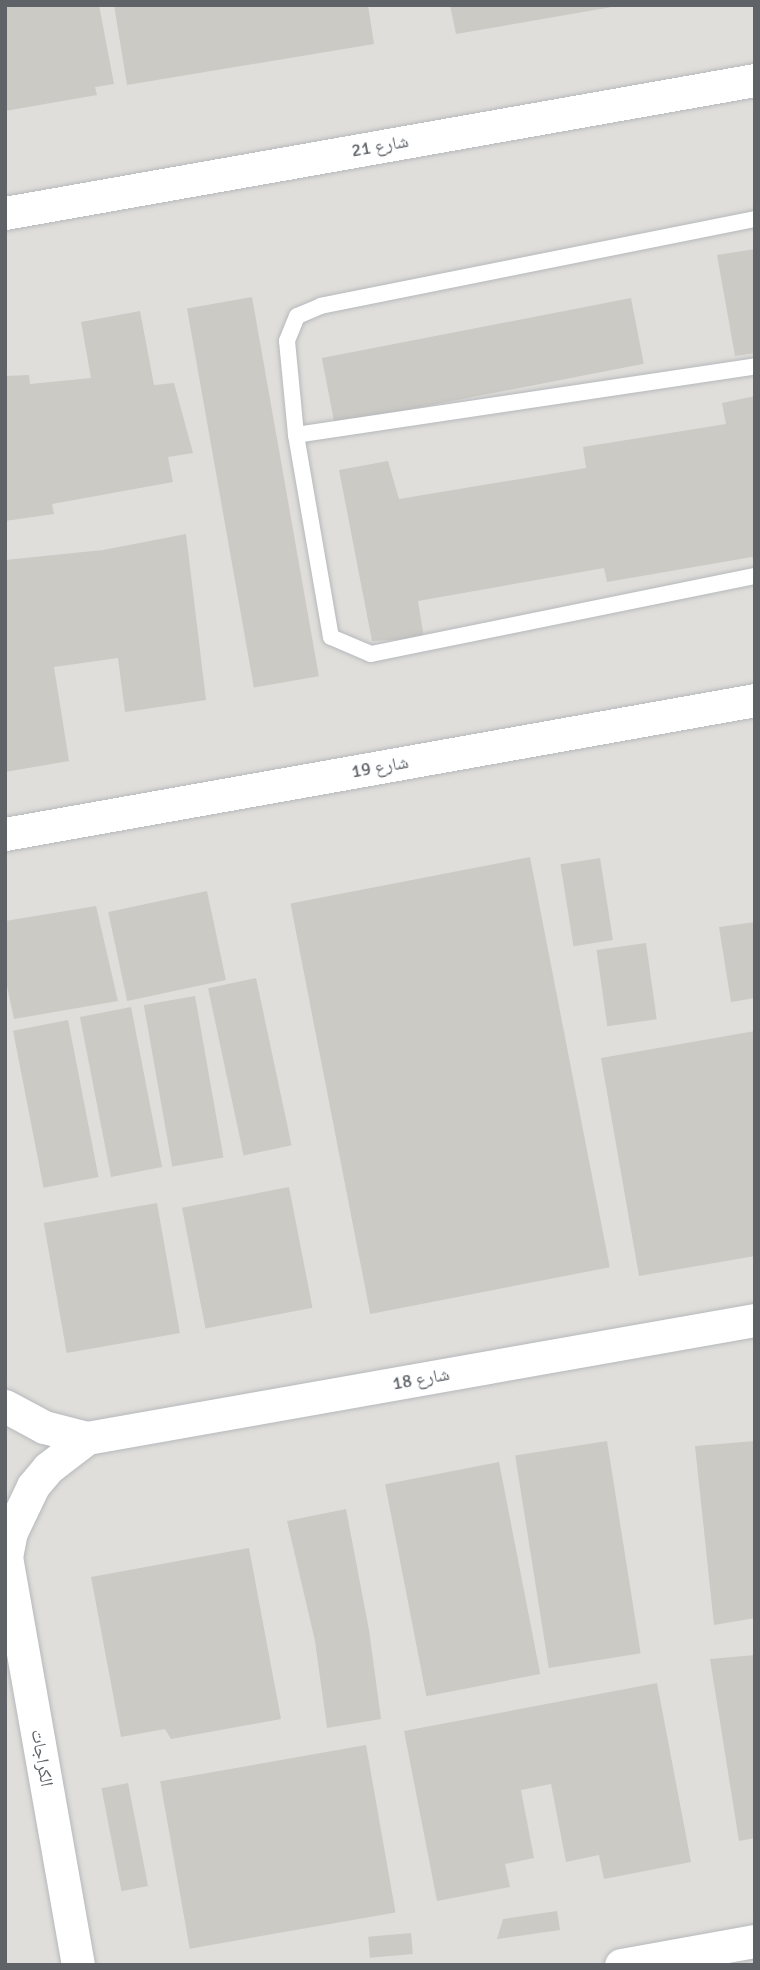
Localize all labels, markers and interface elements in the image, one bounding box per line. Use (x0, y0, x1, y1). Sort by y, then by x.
street label: شارع 21 (350, 130, 410, 162)
street label: شارع 19 (350, 751, 410, 783)
street label: شارع 18 (391, 1363, 451, 1395)
street label: الكراجات (26, 1728, 58, 1788)

